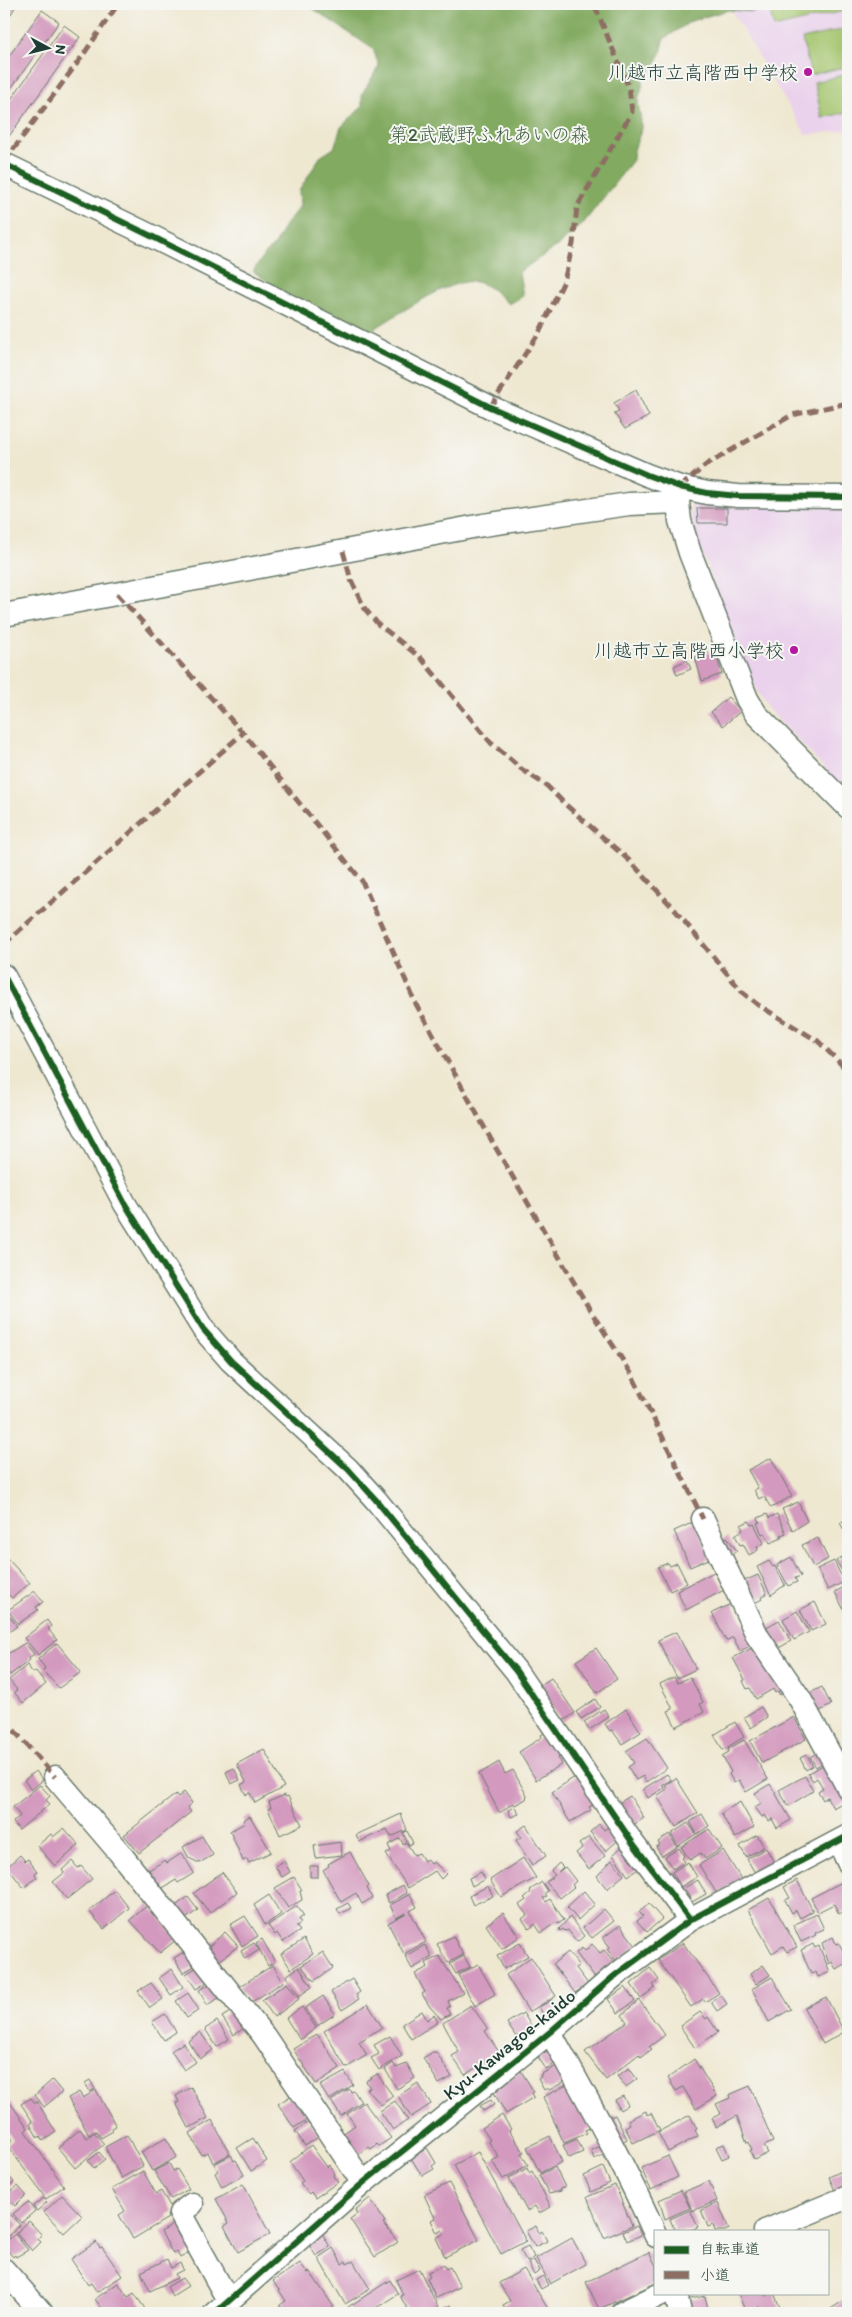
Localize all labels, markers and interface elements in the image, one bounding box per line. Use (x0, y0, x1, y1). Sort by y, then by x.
north arrow (22, 22, 72, 72)
text: N (51, 44, 69, 55)
place label: 川越市立高階西中学校 (608, 61, 798, 84)
marker: 川越市立高階西中学校 (802, 66, 814, 78)
park label: 第2武蔵野ふれあいの森 (389, 123, 589, 146)
place label: 川越市立高階西小学校 (594, 639, 784, 662)
marker: 川越市立高階西小学校 (788, 644, 800, 656)
street label: Kyu-Kawagoe-kaido (439, 1984, 580, 2105)
legend (654, 2230, 830, 2294)
text: 自転車道 (700, 2240, 760, 2258)
text: 小道 (700, 2266, 730, 2284)

